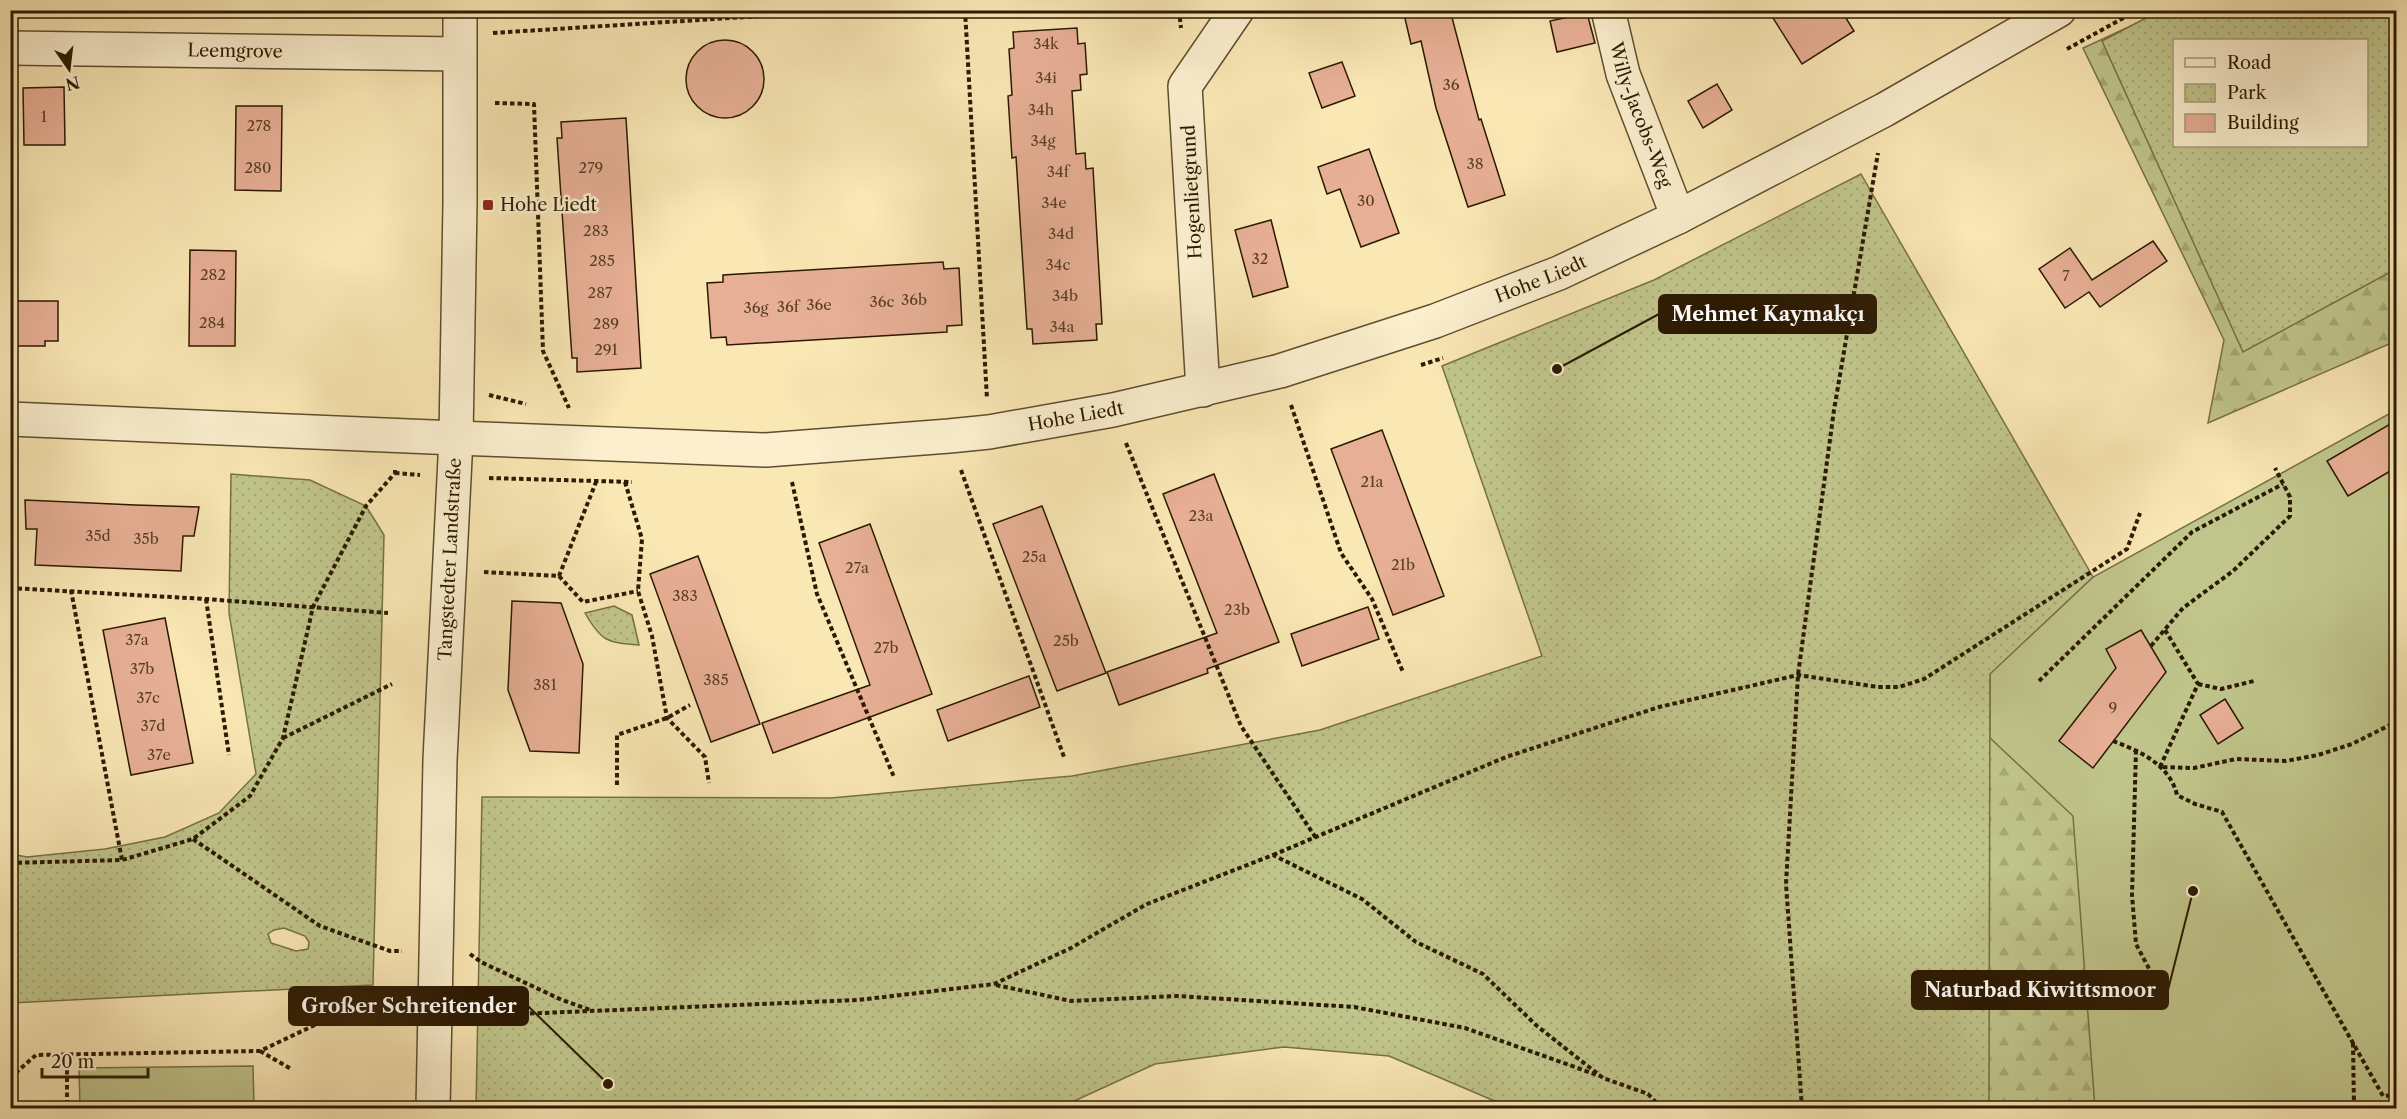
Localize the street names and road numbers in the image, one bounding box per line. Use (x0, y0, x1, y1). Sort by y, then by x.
street label: Leemgrove (187, 39, 283, 63)
street label: Willy-Jacobs-Weg (1605, 39, 1677, 191)
street label: Hogenlietgrund (1177, 124, 1207, 260)
street label: Hohe Liedt (1492, 250, 1591, 308)
street label: Hohe Liedt (1026, 397, 1126, 436)
street label: Tangstedter Landstraße (434, 457, 466, 661)

